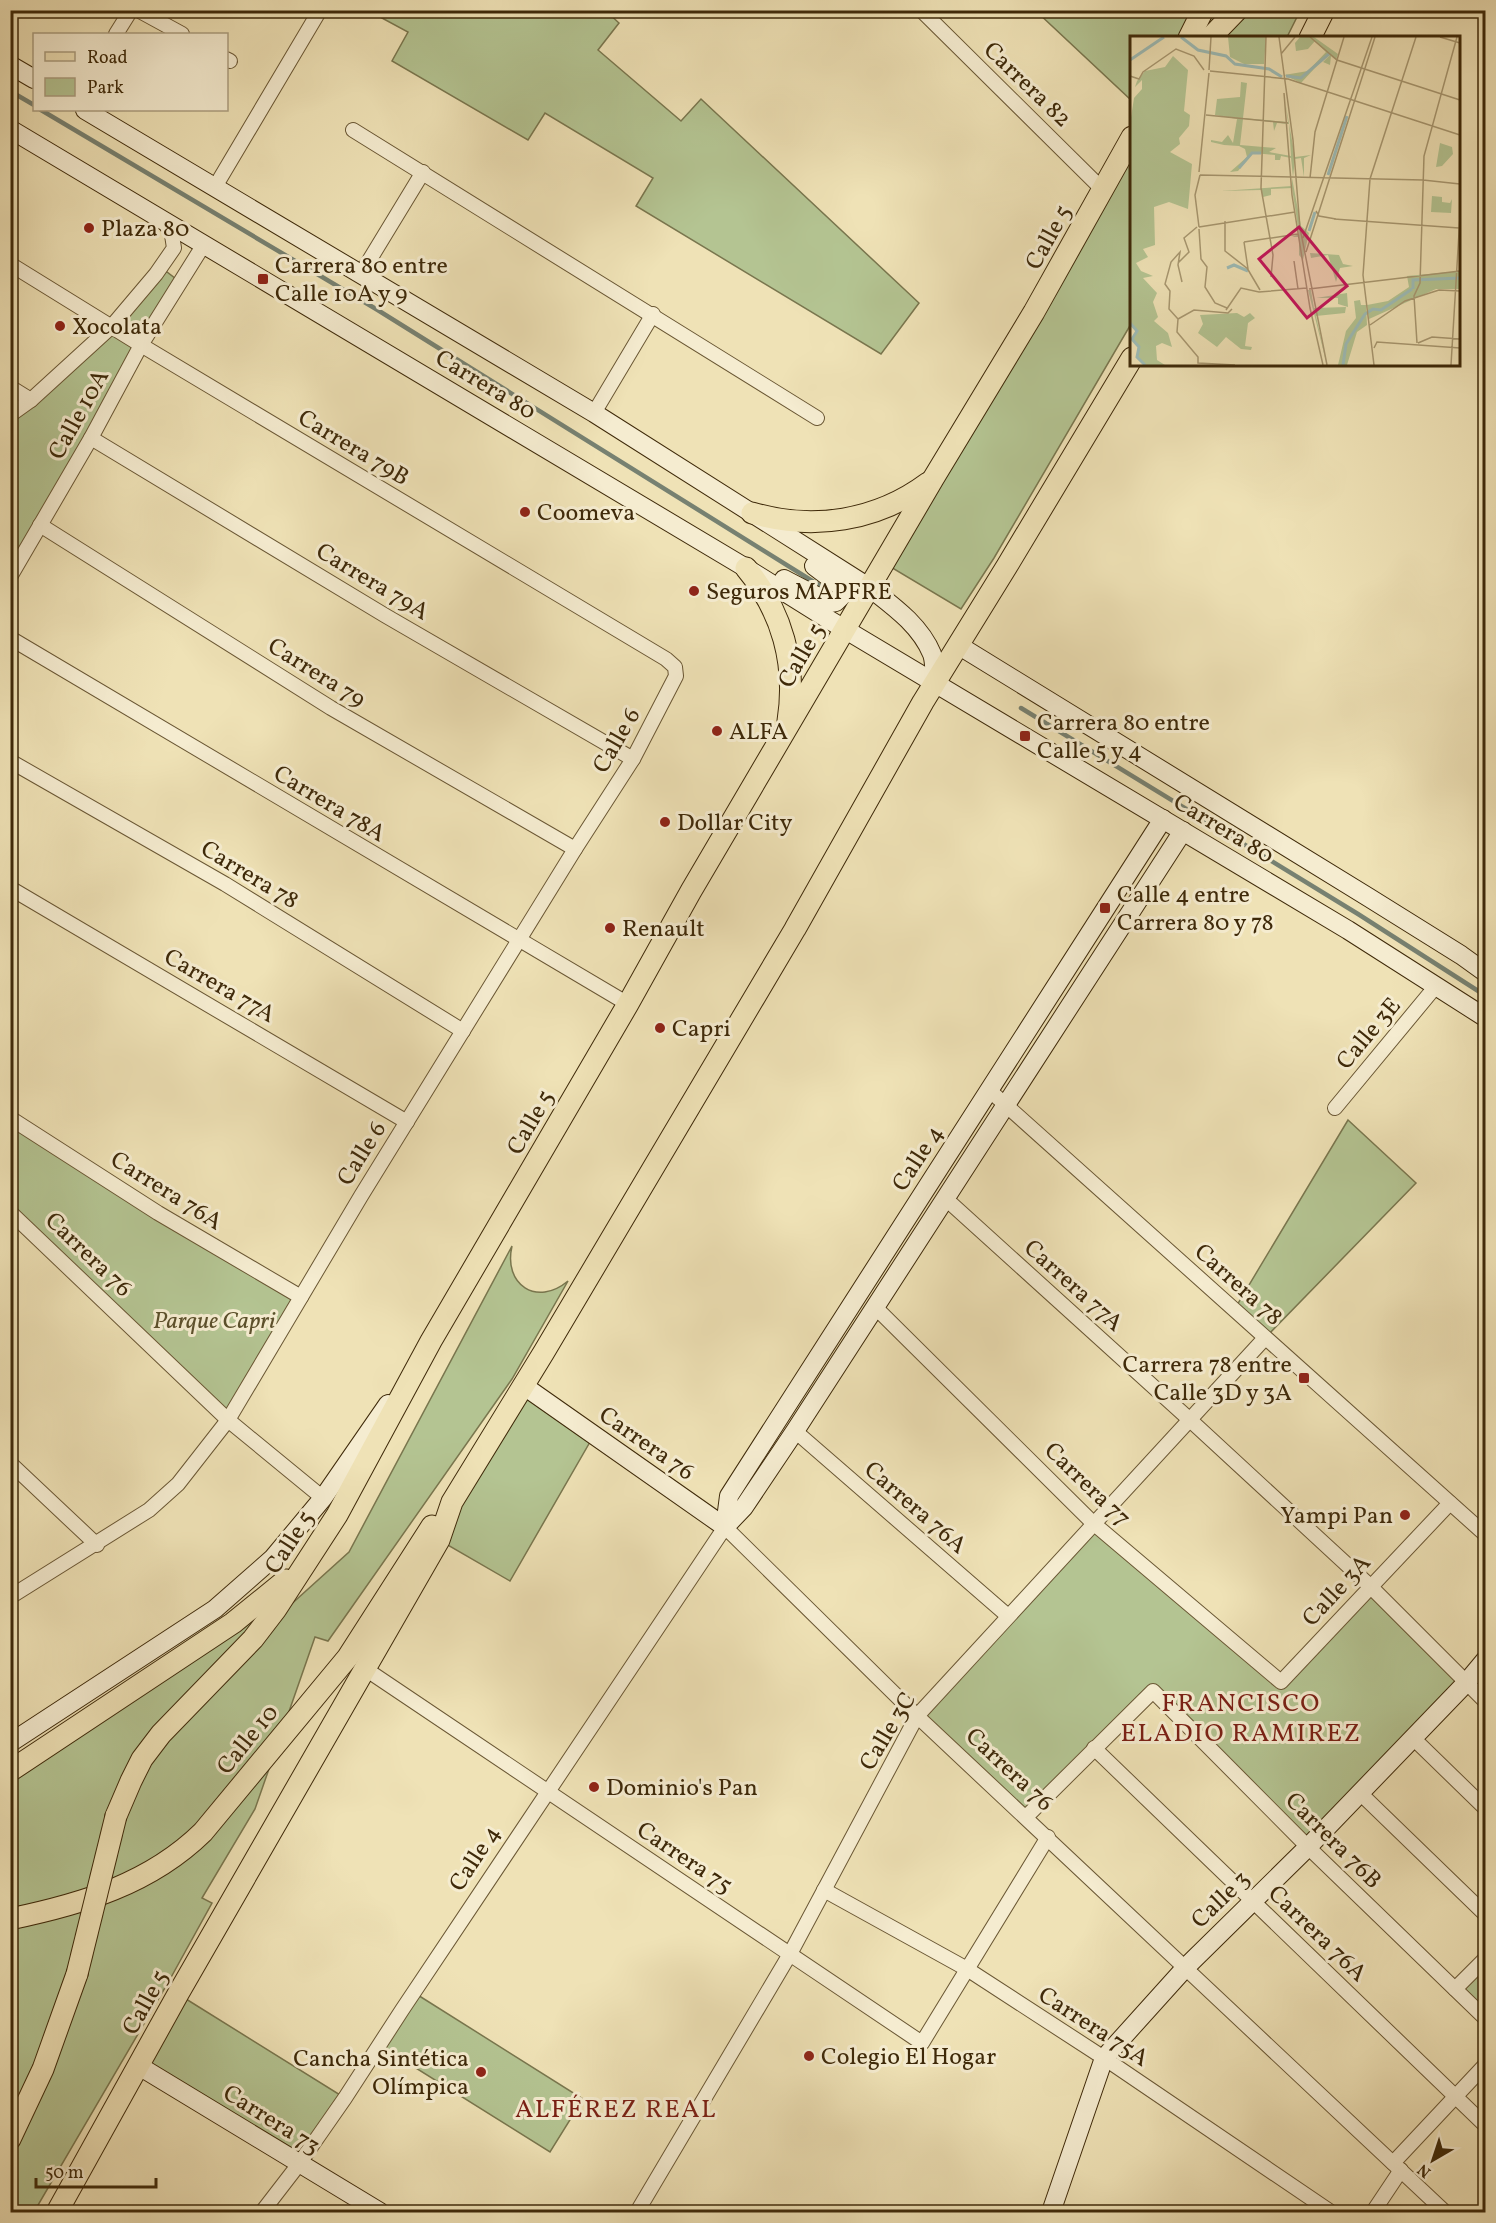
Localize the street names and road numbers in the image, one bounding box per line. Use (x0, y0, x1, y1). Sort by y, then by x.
street label: Carrera 82 (975, 35, 1078, 136)
street label: Calle 5 (1018, 199, 1082, 277)
street label: Carrera 80 (428, 342, 542, 429)
street label: Calle 10A (41, 363, 119, 466)
street label: Carrera 79B (291, 402, 415, 495)
street label: Carrera 79A (309, 536, 435, 630)
street label: Calle 5 (771, 617, 835, 695)
street label: Carrera 79 (260, 630, 371, 717)
street label: Calle 6 (585, 702, 650, 780)
street label: Carrera 78A (266, 758, 392, 852)
street label: Carrera 80 (1166, 786, 1280, 873)
street label: Carrera 78 (193, 833, 304, 918)
street label: Carrera 77A (157, 941, 281, 1032)
street label: Calle 3E (1329, 991, 1410, 1078)
street label: Calle 5 (500, 1084, 564, 1162)
street label: Calle 6 (330, 1115, 396, 1193)
street label: Calle 4 (885, 1119, 953, 1199)
street label: Carrera 76A (103, 1144, 229, 1240)
street label: Carrera 76 (36, 1205, 139, 1306)
street label: Carrera 77A (1015, 1232, 1130, 1341)
street label: Carrera 78 (1186, 1236, 1290, 1335)
street label: Carrera 76 (591, 1399, 701, 1490)
street label: Carrera 77 (1036, 1435, 1138, 1536)
street label: Carrera 76A (856, 1454, 974, 1563)
street label: Calle 5 (257, 1505, 324, 1582)
street label: Calle 3A (1295, 1548, 1380, 1635)
street label: Calle 3C (852, 1686, 925, 1778)
street label: Calle 10 (210, 1698, 288, 1783)
street label: Carrera 76 (957, 1721, 1060, 1820)
street label: Carrera 76B (1276, 1785, 1389, 1898)
street label: Carrera 75 (629, 1814, 739, 1903)
street label: Calle 4 (442, 1819, 510, 1899)
street label: Calle 3 (1184, 1864, 1259, 1937)
street label: Carrera 76A (1259, 1878, 1374, 1991)
street label: Calle 5 (115, 1964, 179, 2042)
street label: Carrera 75A (1031, 1979, 1155, 2076)
street label: Carrera 73 (216, 2077, 326, 2164)

